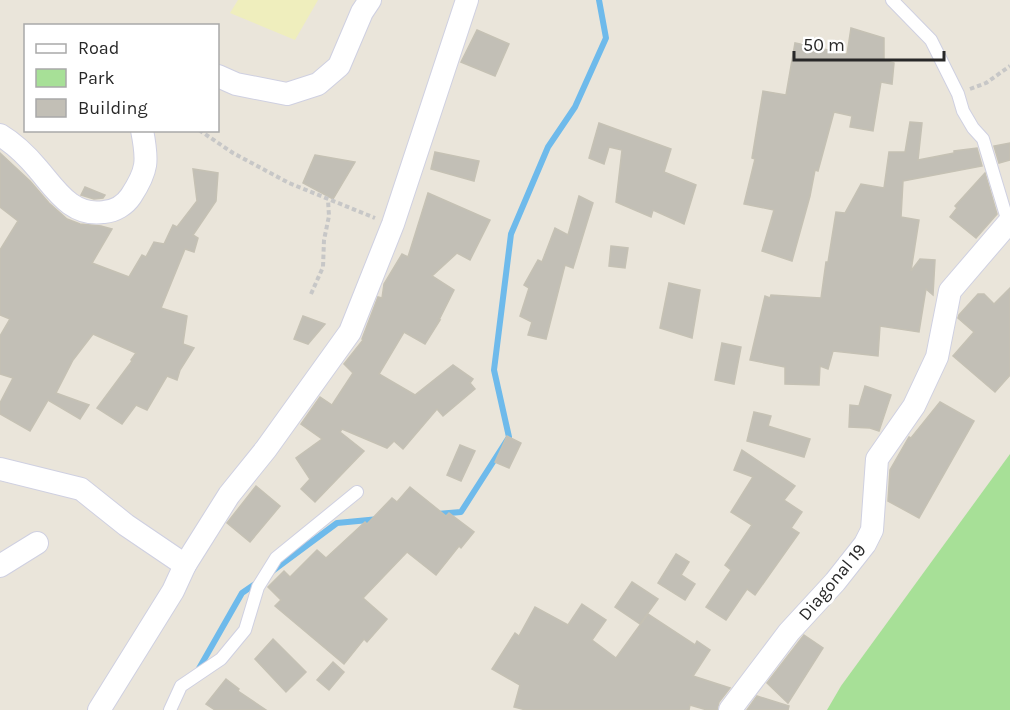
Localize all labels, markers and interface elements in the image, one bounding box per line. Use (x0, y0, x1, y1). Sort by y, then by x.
legend (24, 24, 219, 132)
scale bar (794, 24, 944, 62)
text: 50 m (803, 34, 845, 56)
text: Road (78, 37, 119, 59)
text: Park (78, 67, 115, 89)
text: Building (78, 97, 148, 119)
street label: Diagonal 19 (793, 539, 871, 625)

